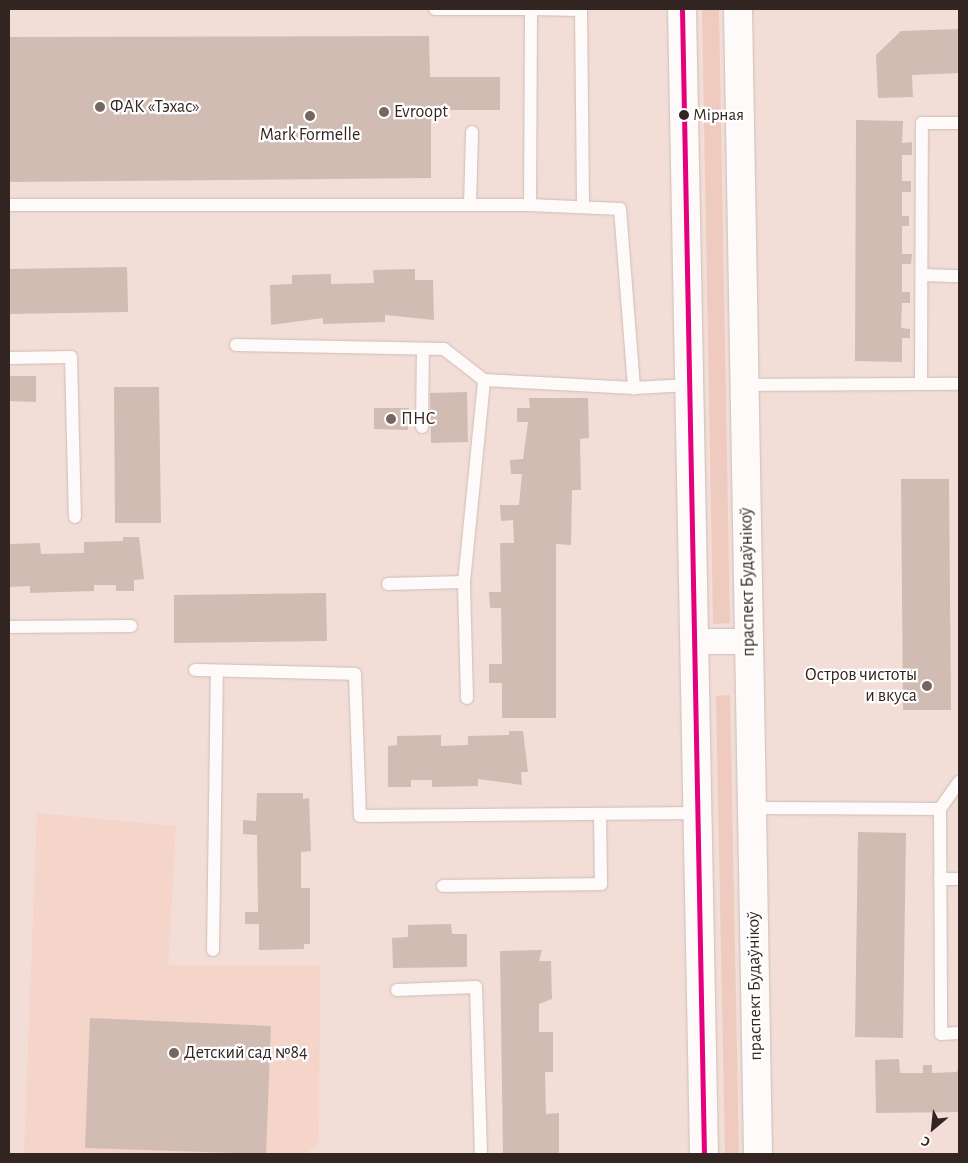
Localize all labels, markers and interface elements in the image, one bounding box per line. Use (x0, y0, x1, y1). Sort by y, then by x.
place label: ФАК «Тэхас» (110, 96, 200, 118)
marker: ФАК «Тэхас» (94, 101, 106, 113)
place label: Evroopt (394, 101, 448, 123)
place label: Мірная (693, 105, 744, 125)
marker: Evroopt (378, 106, 390, 118)
marker: Mark Formelle (304, 110, 316, 122)
marker: Мірная (679, 110, 689, 120)
place label: Mark Formelle (260, 124, 360, 146)
place label: ПНС (401, 408, 436, 430)
marker: ПНС (385, 413, 397, 425)
street label: праспект Будаўнікоў (736, 507, 760, 657)
place label: Остров чистоты и вкуса (805, 665, 917, 708)
marker: Остров чистоты и вкуса (921, 680, 933, 692)
street label: праспект Будаўнікоў (743, 911, 767, 1061)
place label: Детский сад №84 (184, 1042, 308, 1064)
marker: Детский сад №84 (168, 1047, 180, 1059)
north arrow (908, 1103, 958, 1153)
text: С (919, 1133, 933, 1149)

